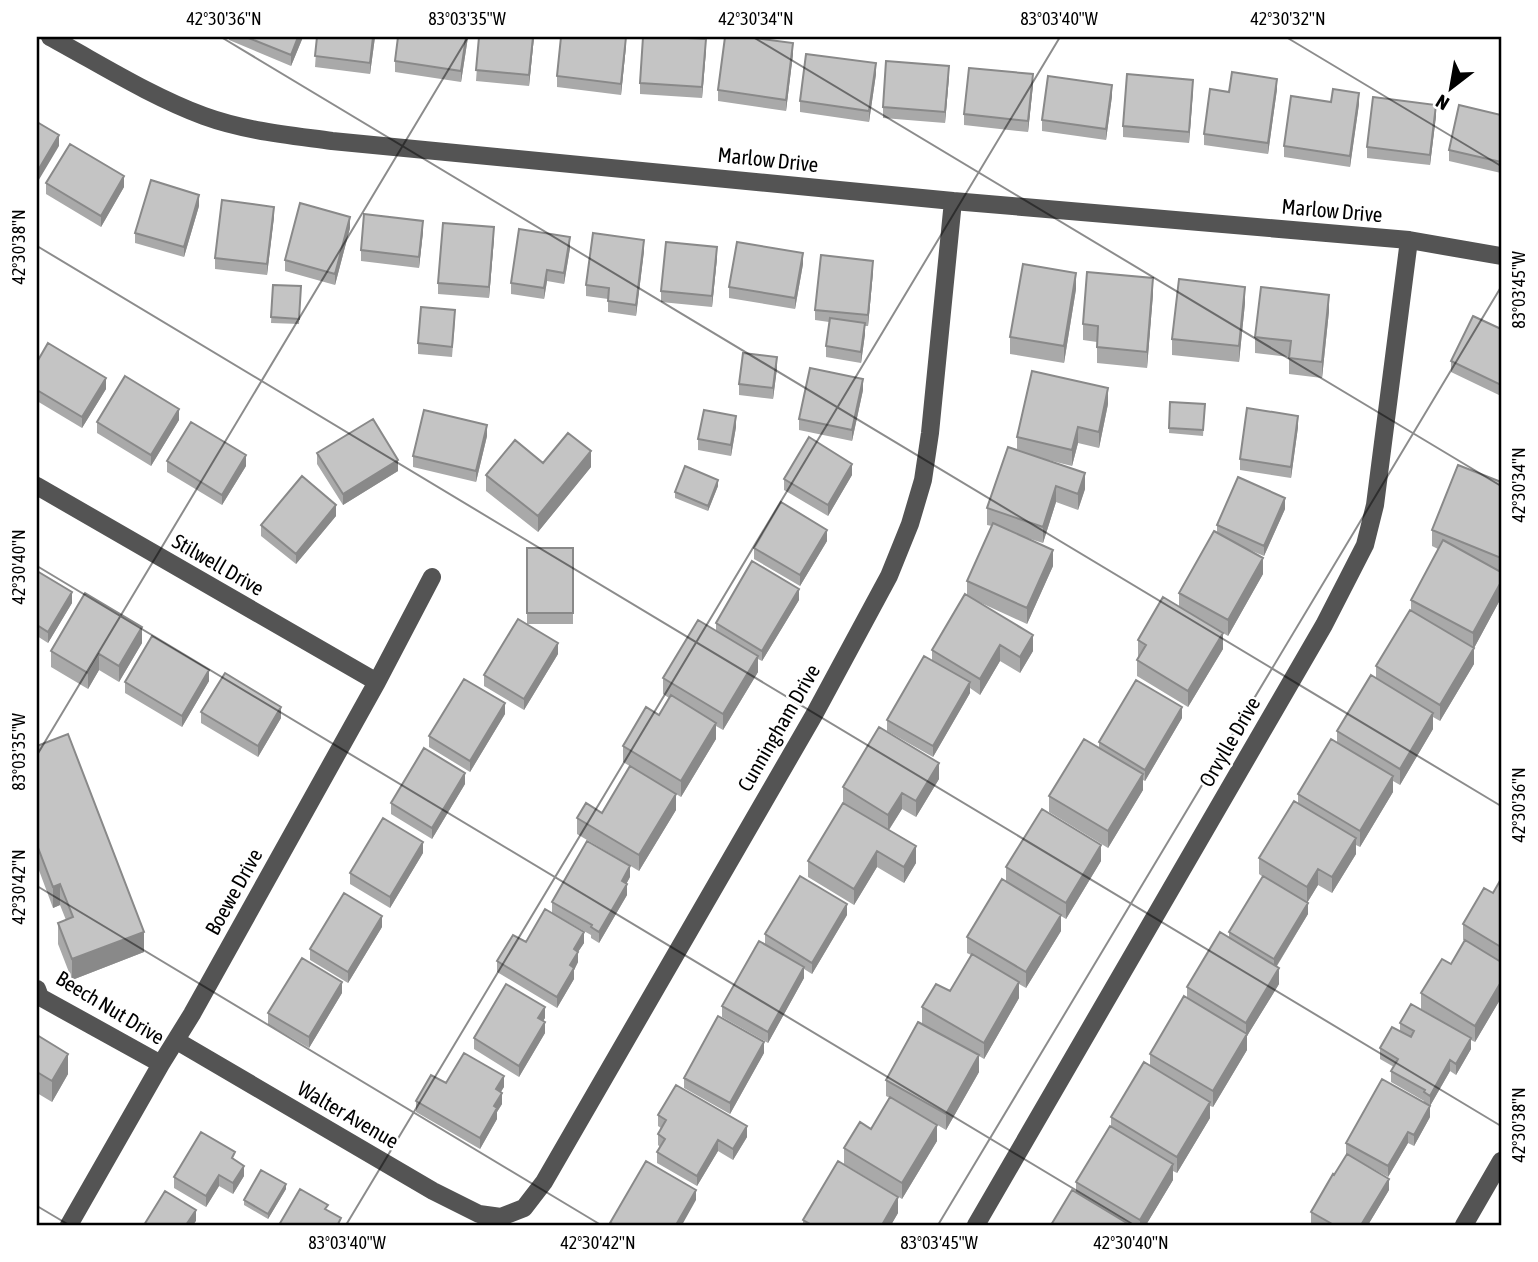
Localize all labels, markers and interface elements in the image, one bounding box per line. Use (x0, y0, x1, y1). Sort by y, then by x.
text: 42°30'36"N (186, 8, 262, 29)
text: 83°03'35"W (428, 8, 506, 29)
text: 42°30'34"N (718, 8, 794, 29)
text: 83°03'40"W (1020, 8, 1098, 29)
text: 42°30'32"N (1250, 8, 1326, 29)
north arrow (1416, 52, 1486, 122)
text: N (1432, 90, 1453, 115)
street label: Marlow Drive (717, 142, 820, 176)
street label: Marlow Drive (1281, 194, 1384, 226)
text: 42°30'38"N (8, 209, 29, 285)
text: 83°03'45"W (1508, 251, 1529, 329)
text: 42°30'34"N (1508, 447, 1529, 523)
street label: Stilwell Drive (168, 528, 269, 600)
text: 42°30'40"N (8, 529, 29, 605)
street label: Cunningham Drive (732, 660, 824, 795)
street label: Orvylle Drive (1194, 692, 1264, 791)
text: 83°03'35"W (8, 713, 29, 791)
text: 42°30'36"N (1508, 767, 1529, 843)
street label: Boewe Drive (200, 844, 267, 939)
text: 42°30'42"N (8, 849, 29, 925)
street label: Beech Nut Drive (52, 965, 169, 1049)
street label: Walter Avenue (294, 1076, 403, 1153)
text: 42°30'38"N (1508, 1087, 1529, 1163)
text: 83°03'40"W (308, 1232, 386, 1253)
text: 42°30'42"N (560, 1232, 636, 1253)
text: 83°03'45"W (900, 1232, 978, 1253)
text: 42°30'40"N (1093, 1232, 1169, 1253)

